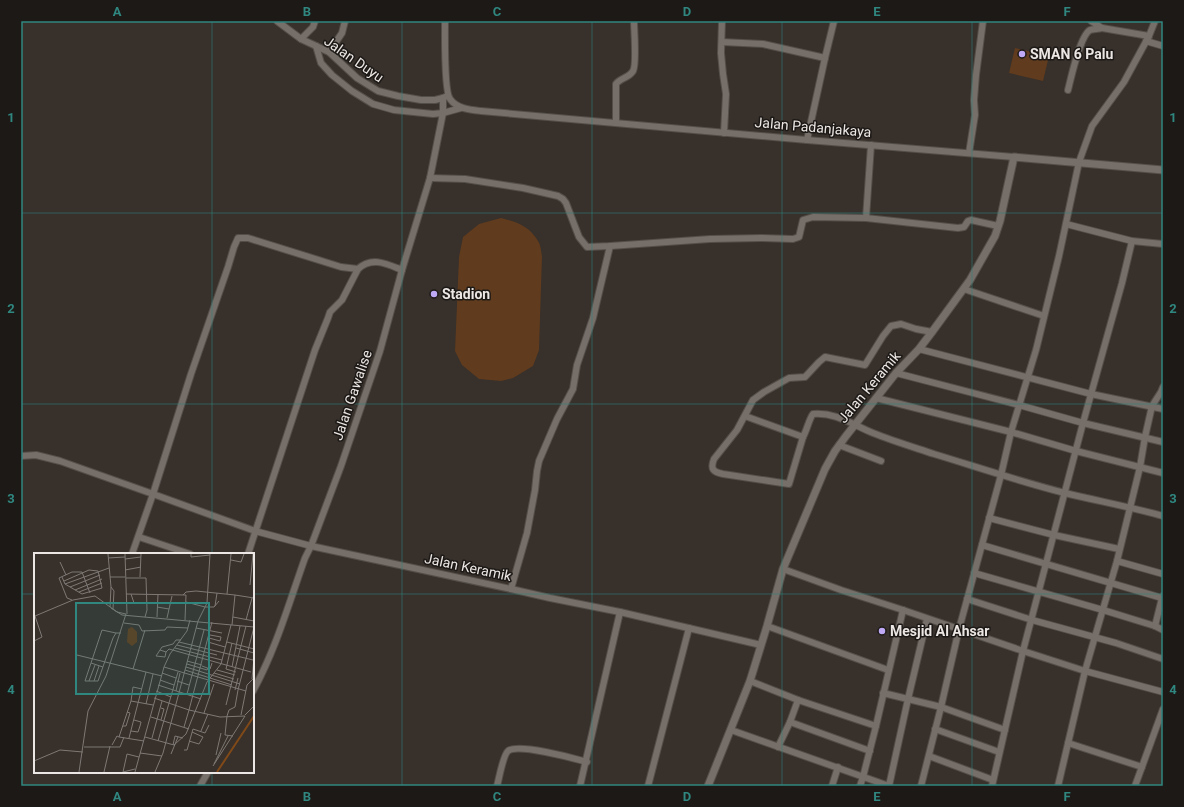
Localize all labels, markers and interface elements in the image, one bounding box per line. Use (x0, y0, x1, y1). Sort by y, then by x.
text: A (113, 4, 122, 19)
text: B (303, 4, 311, 19)
text: C (493, 4, 502, 19)
text: D (683, 4, 691, 19)
text: E (873, 4, 881, 19)
text: F (1063, 4, 1071, 19)
street label: Jalan Duyu (321, 33, 387, 85)
place label: SMAN 6 Palu (1030, 46, 1113, 62)
marker: SMAN 6 Palu (1017, 49, 1027, 59)
text: 1 (7, 110, 15, 125)
text: 1 (1169, 110, 1177, 125)
street label: Jalan Padanjakaya (754, 114, 872, 140)
place label: Stadion (442, 286, 490, 302)
marker: Stadion (429, 289, 439, 299)
text: 2 (7, 301, 15, 316)
text: 2 (1169, 301, 1177, 316)
street label: Jalan Keramik (834, 347, 904, 426)
street label: Jalan Gawalise (329, 348, 375, 442)
text: 3 (7, 491, 15, 506)
text: 3 (1169, 491, 1177, 506)
street label: Jalan Keramik (423, 550, 514, 584)
inset map (34, 553, 254, 773)
place label: Mesjid Al Ahsar (890, 623, 989, 639)
marker: Mesjid Al Ahsar (877, 626, 887, 636)
text: 4 (7, 682, 15, 697)
text: 4 (1169, 682, 1177, 697)
text: A (113, 789, 122, 804)
text: B (303, 789, 311, 804)
text: C (493, 789, 502, 804)
text: D (683, 789, 691, 804)
text: E (873, 789, 881, 804)
text: F (1063, 789, 1071, 804)

